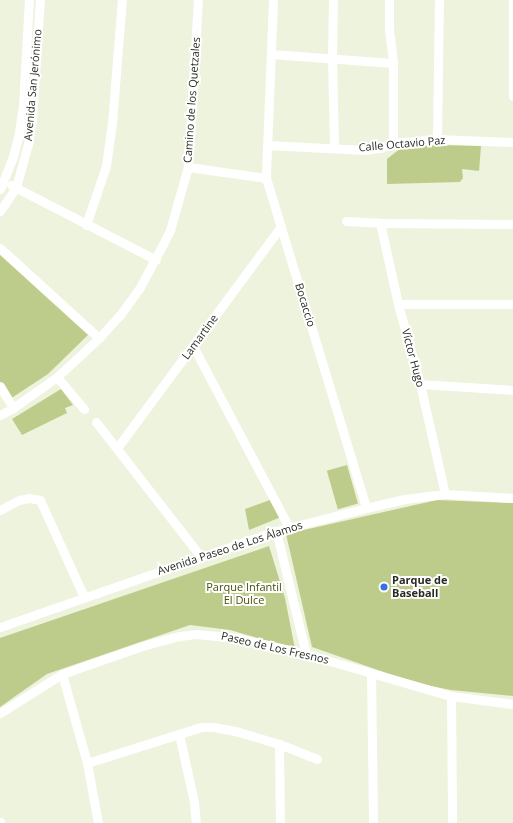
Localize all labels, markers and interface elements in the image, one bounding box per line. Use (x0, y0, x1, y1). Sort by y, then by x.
street label: Avenida San Jerónimo (22, 29, 44, 141)
street label: Camino de los Quetzales (181, 37, 203, 163)
street label: Calle Octavio Paz (358, 134, 446, 154)
street label: Bocaccio (292, 282, 318, 328)
street label: Lamartine (179, 312, 221, 362)
street label: Víctor Hugo (399, 327, 427, 389)
street label: Avenida Paseo de Los Álamos (156, 518, 304, 578)
place label: Parque de Baseball (392, 574, 448, 600)
park label: Parque Infantil El Dulce (206, 581, 282, 607)
marker: Parque de Baseball (379, 582, 389, 592)
street label: Paseo de Los Fresnos (220, 629, 330, 667)

